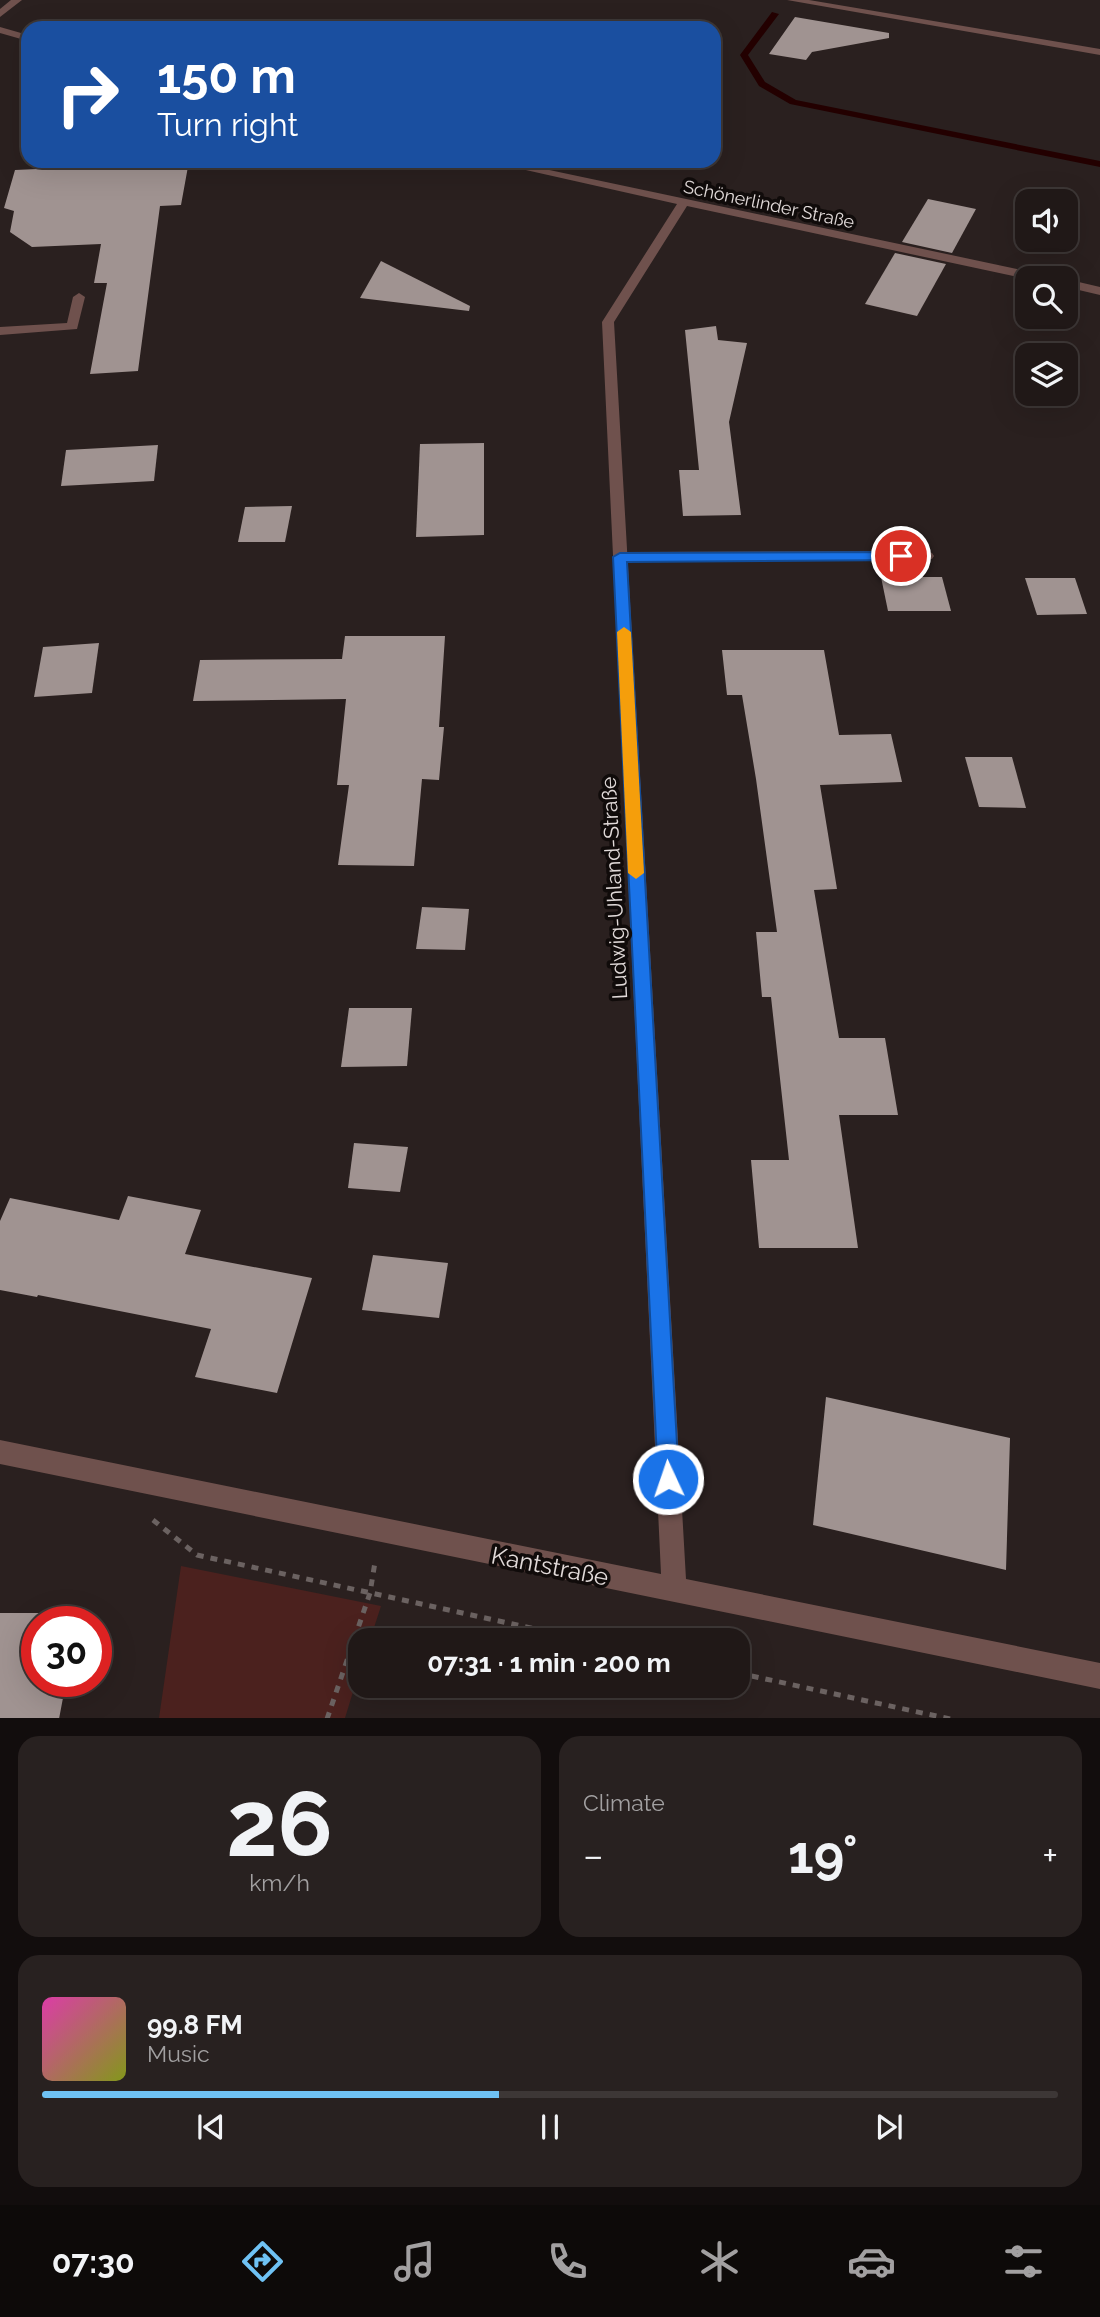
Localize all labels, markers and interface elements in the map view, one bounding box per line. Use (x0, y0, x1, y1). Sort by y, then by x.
text: 150 m (157, 47, 296, 104)
icon: right (42, 49, 133, 140)
text: Turn right (157, 106, 298, 143)
street label: Schönerlinder Straße (682, 176, 857, 232)
map controls (1015, 189, 1078, 406)
button: sound (1015, 189, 1078, 252)
button: search (1015, 266, 1078, 329)
button: layers (1015, 343, 1078, 406)
pin (871, 526, 931, 586)
icon: arrive (882, 537, 920, 575)
street label: Ludwig-Uhland-Straße (596, 776, 632, 1000)
position arrow (631, 1442, 705, 1516)
street label: Kantstraße (489, 1540, 611, 1592)
speed limit sign: 30 (21, 1606, 112, 1697)
text: 07:31 · 1 min · 200 m (427, 1648, 671, 1678)
text: 26 (226, 1770, 333, 1877)
text: Climate (583, 1789, 665, 1816)
text: 19° (788, 1824, 858, 1885)
text: − (583, 1833, 603, 1878)
text: + (1042, 1833, 1058, 1878)
text: km/h (249, 1869, 310, 1896)
text: 99.8 FM (147, 2010, 243, 2040)
text: Music (147, 2040, 210, 2067)
icon: previous (192, 2108, 230, 2146)
icon: pause (531, 2108, 569, 2146)
icon: next (870, 2108, 908, 2146)
icon: directions (238, 2237, 287, 2286)
icon: music (390, 2237, 439, 2286)
icon: phone (543, 2237, 592, 2286)
icon: climate (695, 2237, 744, 2286)
icon: car (847, 2237, 896, 2286)
icon: filters (999, 2237, 1048, 2286)
text: 07:30 (52, 2243, 135, 2280)

